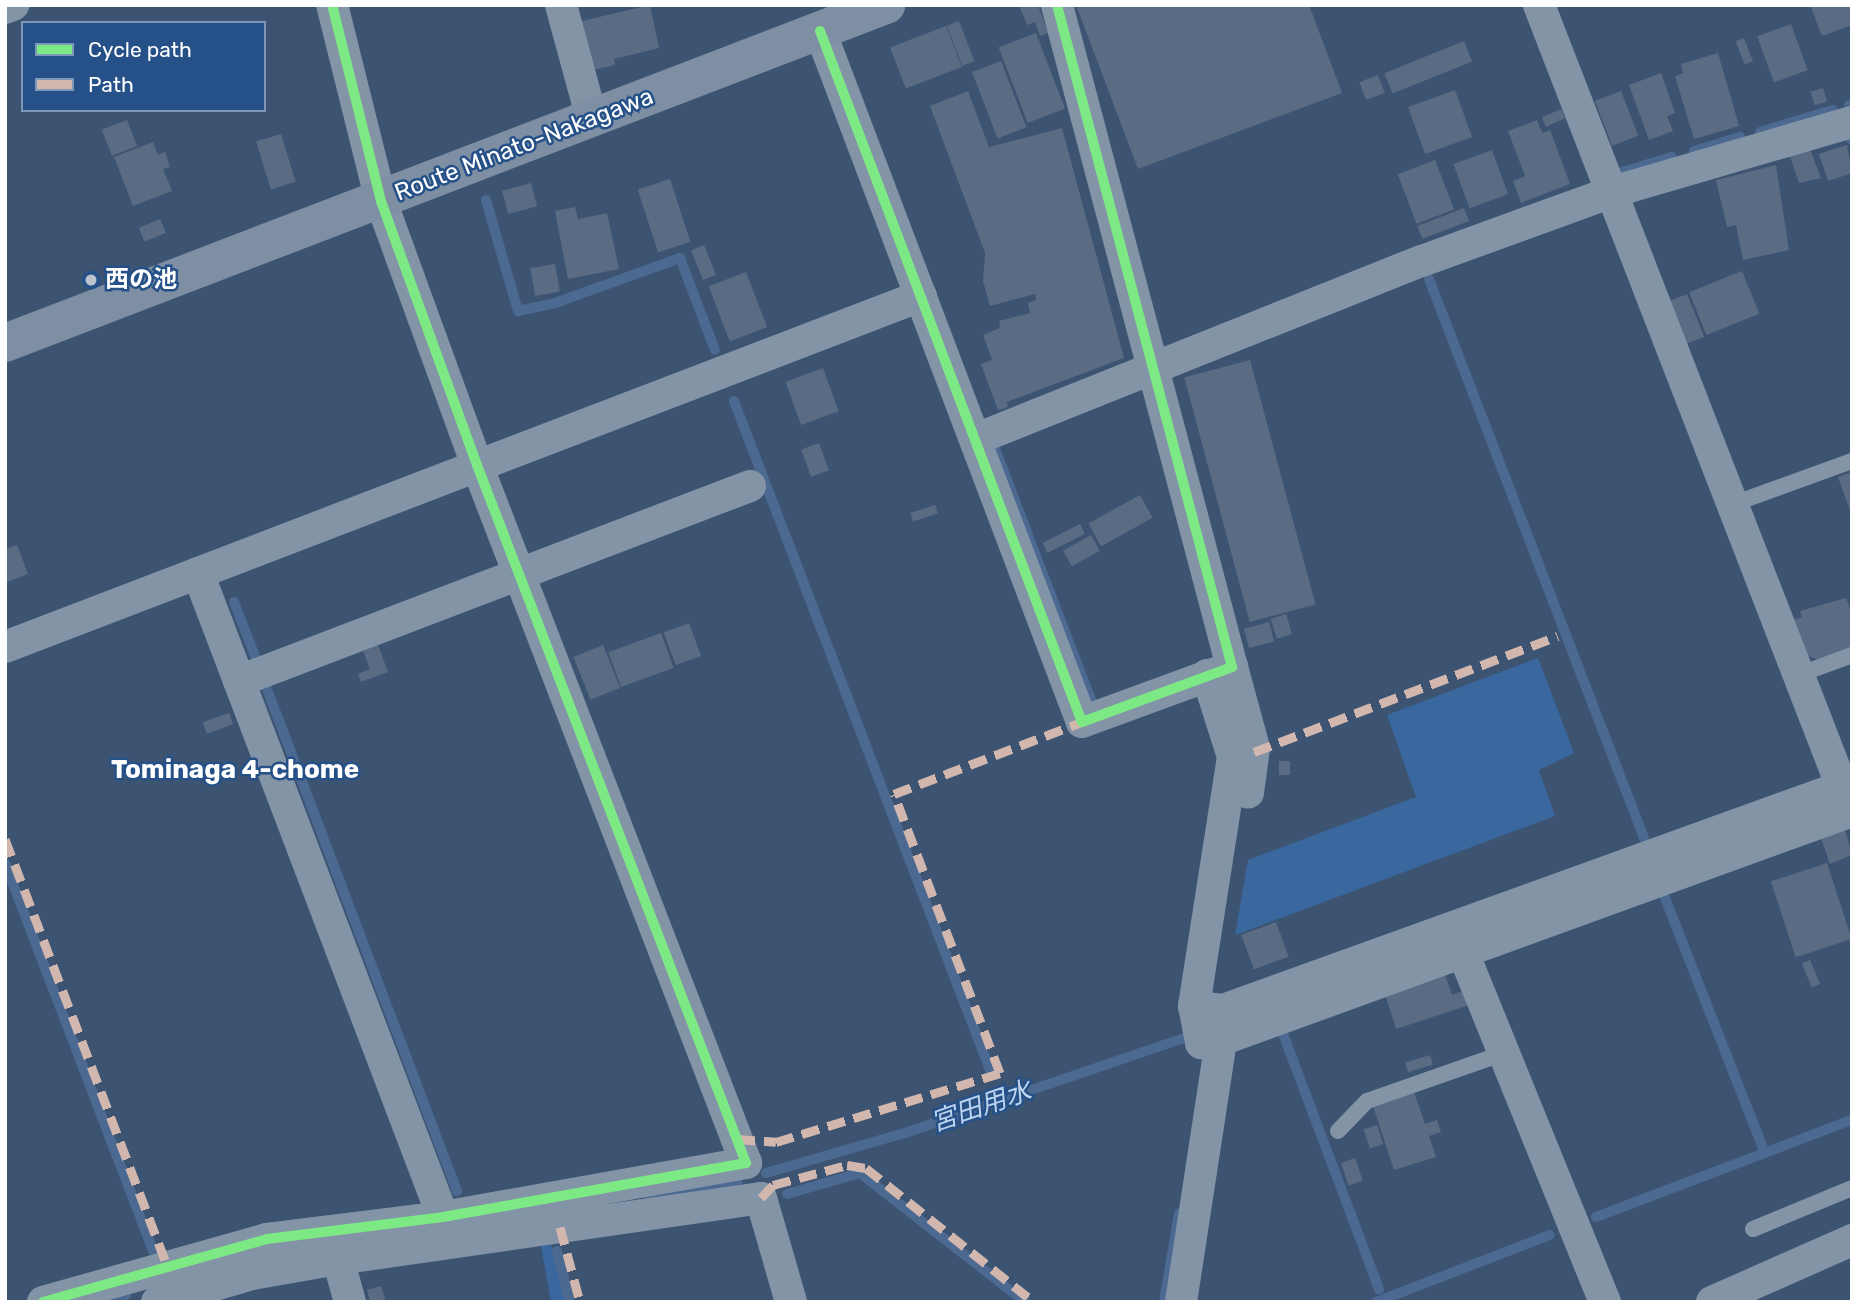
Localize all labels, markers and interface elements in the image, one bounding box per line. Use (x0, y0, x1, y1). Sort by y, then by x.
legend (21, 21, 266, 112)
text: Cycle path (88, 37, 192, 62)
text: Path (88, 72, 134, 97)
street label: Route Minato-Nakagawa (391, 82, 657, 208)
place label: 西の池 (105, 266, 177, 294)
marker: 西の池 (83, 272, 99, 288)
district label: Tominaga 4-chome (111, 754, 359, 786)
water label: 宮田用水 (927, 1075, 1035, 1139)

